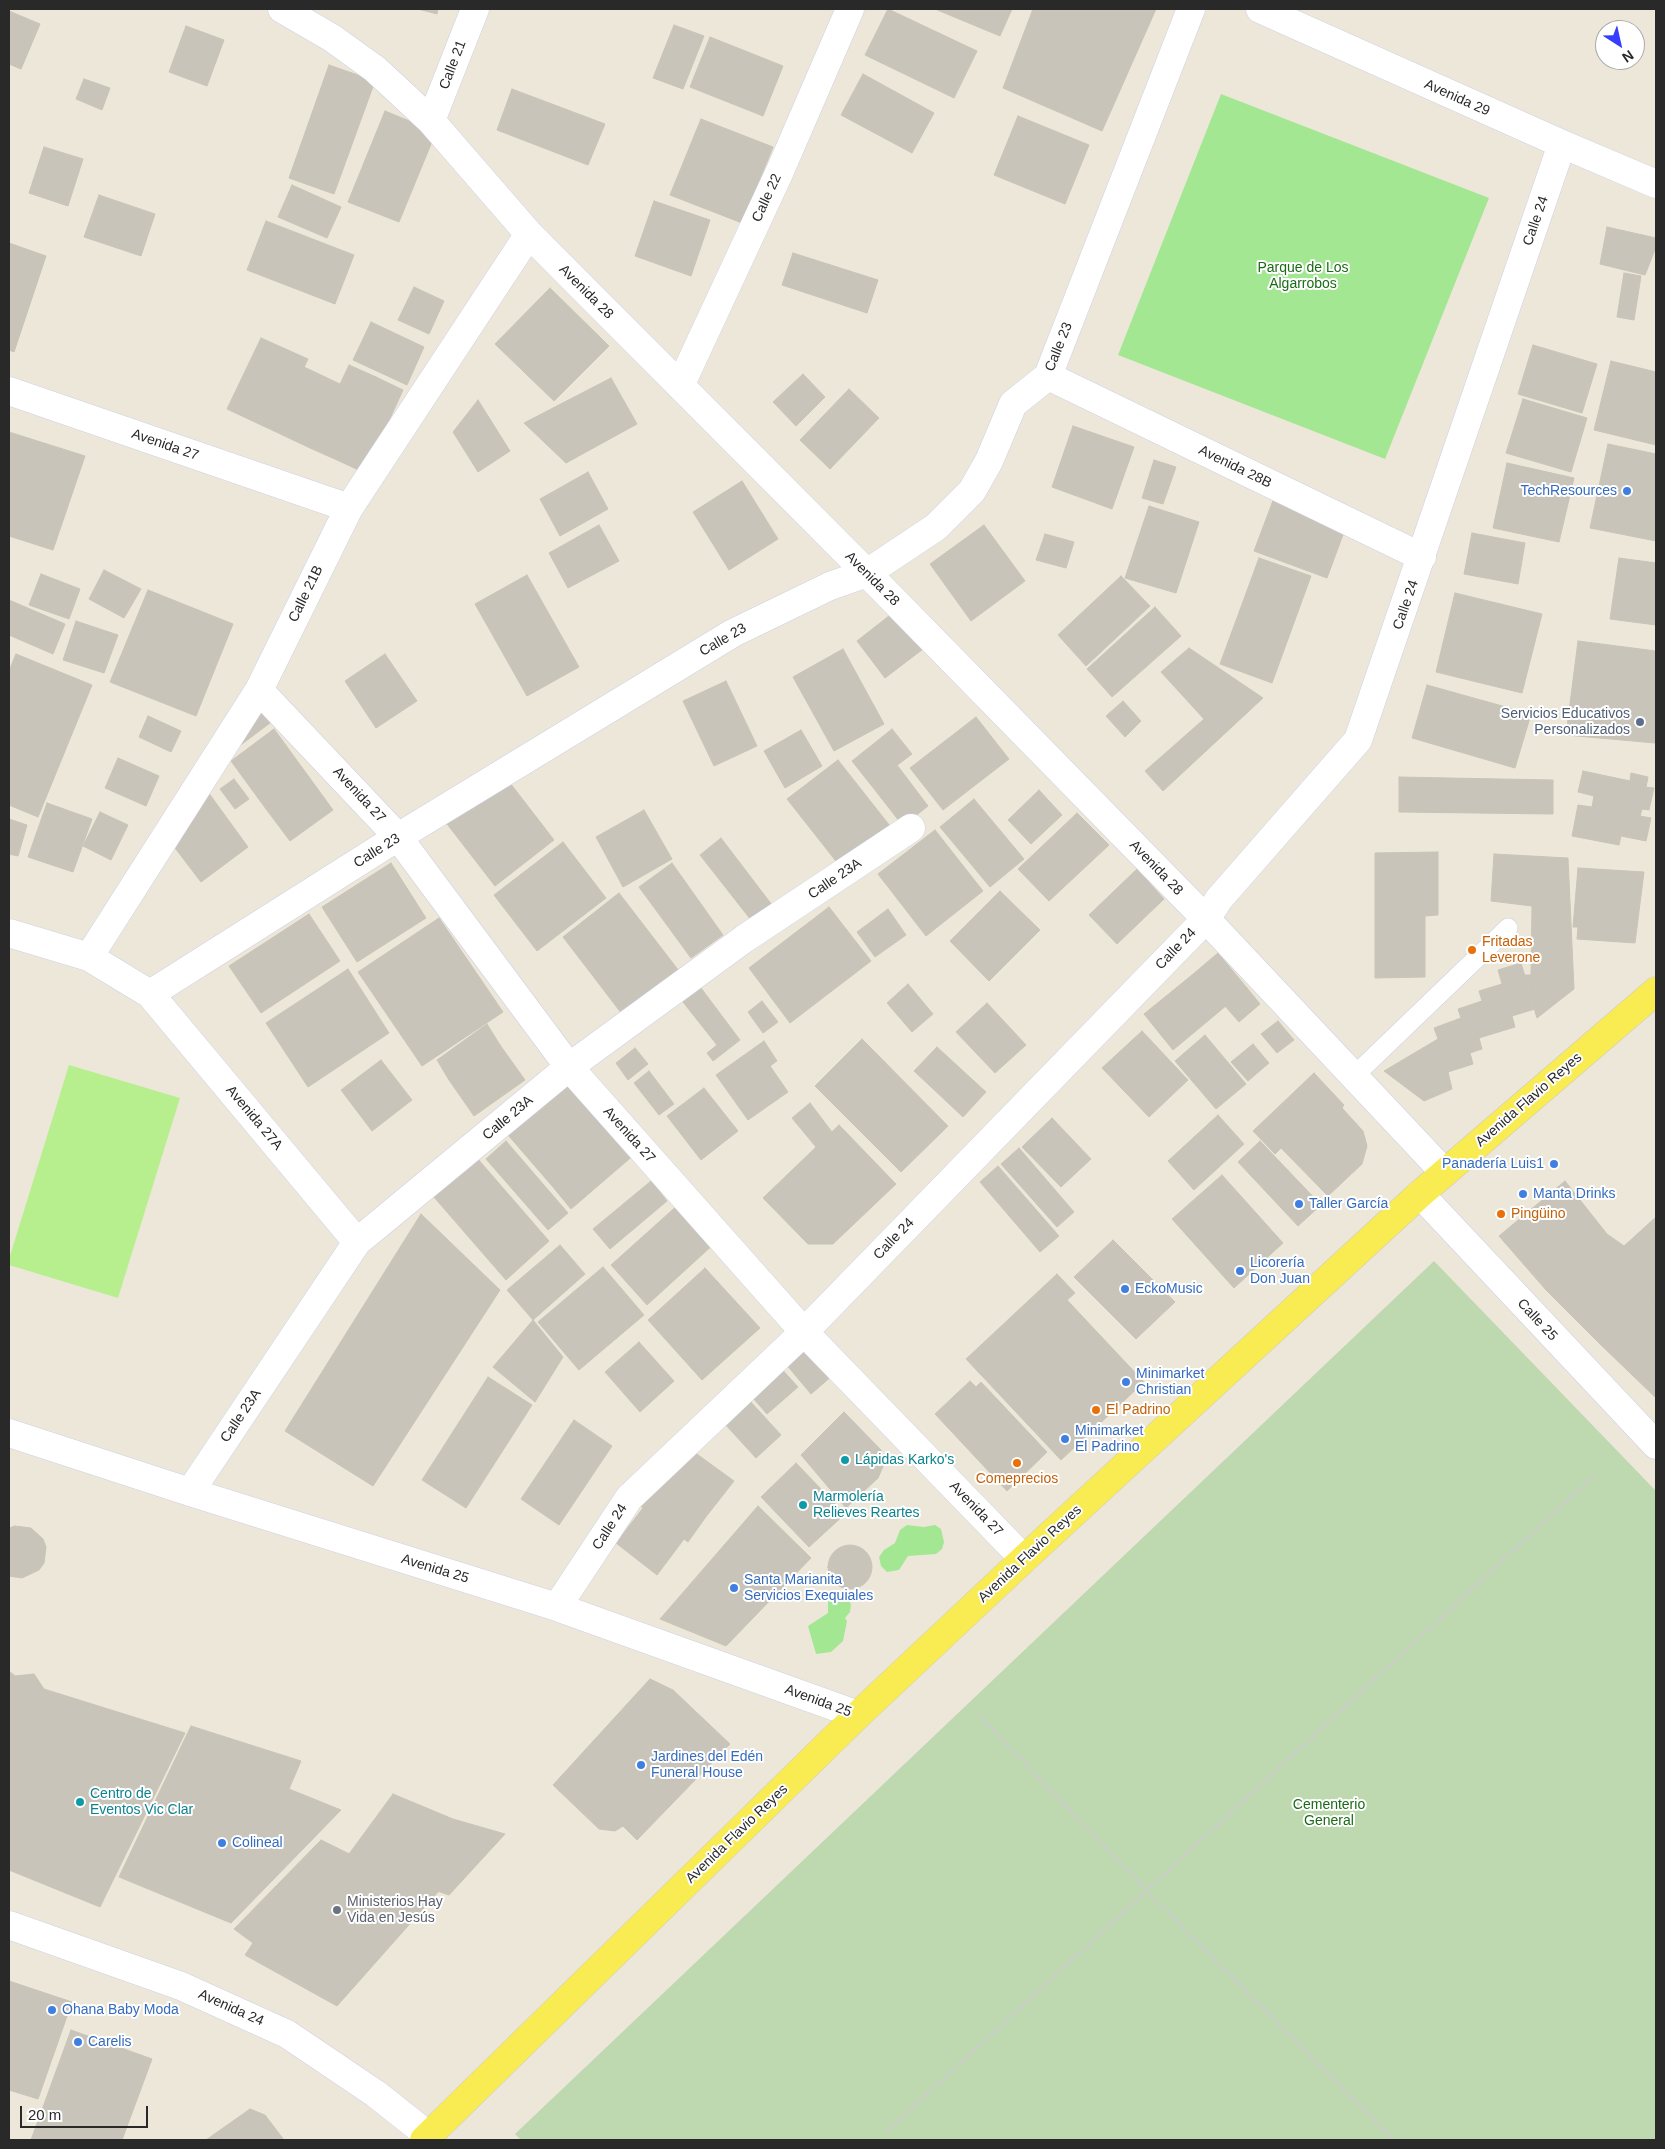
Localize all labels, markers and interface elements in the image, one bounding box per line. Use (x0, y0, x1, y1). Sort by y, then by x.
north arrow (1595, 20, 1645, 70)
street label: Calle 21 (436, 38, 470, 92)
text: N (1619, 47, 1637, 66)
street label: Avenida 29 (1422, 76, 1492, 120)
street label: Calle 22 (749, 171, 785, 225)
street label: Calle 24 (1520, 194, 1552, 248)
park label: Parque de Los Algarrobos (1257, 260, 1349, 292)
street label: Avenida 28 (555, 261, 617, 323)
street label: Calle 23 (1042, 320, 1076, 374)
street label: Avenida 27 (129, 426, 201, 464)
street label: Avenida 28B (1196, 442, 1274, 492)
place label: TechResources (1521, 483, 1617, 499)
marker: TechResources (1621, 485, 1633, 497)
street label: Avenida 28 (841, 548, 903, 610)
street label: Calle 21B (285, 563, 327, 625)
street label: Calle 24 (1390, 578, 1422, 632)
street label: Calle 23 (697, 620, 749, 660)
place label: Servicios Educativos Personalizados (1501, 706, 1630, 739)
marker: Servicios Educativos Personalizados (1634, 716, 1646, 728)
street label: Avenida 27 (329, 764, 389, 826)
street label: Calle 23 (351, 830, 403, 872)
street label: Avenida 28 (1126, 837, 1186, 899)
street label: Calle 23A (805, 855, 865, 903)
street label: Calle 24 (1152, 925, 1200, 973)
place label: Fritadas Leverone (1482, 934, 1540, 966)
marker: Fritadas Leverone (1466, 944, 1478, 956)
street label: Avenida Flavio Reyes (1472, 1049, 1586, 1151)
street label: Avenida 27A (222, 1082, 286, 1154)
street label: Calle 23A (479, 1092, 537, 1144)
street label: Avenida 27 (599, 1103, 659, 1167)
place label: Panadería Luis1 (1442, 1156, 1544, 1172)
marker: Panadería Luis1 (1548, 1158, 1560, 1170)
place label: Manta Drinks (1533, 1186, 1615, 1202)
marker: Manta Drinks (1517, 1188, 1529, 1200)
place label: Taller García (1309, 1196, 1388, 1212)
marker: Taller García (1293, 1198, 1305, 1210)
place label: Pingüino (1511, 1206, 1565, 1222)
marker: Pingüino (1495, 1208, 1507, 1220)
street label: Calle 24 (870, 1215, 918, 1263)
place label: Licorería Don Juan (1250, 1255, 1310, 1288)
marker: Licorería Don Juan (1234, 1265, 1246, 1277)
place label: EckoMusic (1135, 1281, 1203, 1297)
marker: EckoMusic (1119, 1283, 1131, 1295)
street label: Calle 25 (1513, 1295, 1561, 1345)
place label: Minimarket Christian (1136, 1366, 1204, 1398)
marker: Minimarket Christian (1120, 1376, 1132, 1388)
street label: Calle 23A (217, 1386, 265, 1446)
place label: El Padrino (1106, 1402, 1171, 1418)
marker: El Padrino (1090, 1404, 1102, 1416)
place label: Minimarket El Padrino (1075, 1423, 1143, 1455)
marker: Minimarket El Padrino (1059, 1433, 1071, 1445)
place label: Lápidas Karko's (855, 1452, 954, 1468)
marker: Lápidas Karko's (839, 1454, 851, 1466)
marker: Comeprecios (1011, 1457, 1023, 1469)
place label: Comeprecios (976, 1471, 1058, 1487)
street label: Avenida 27 (946, 1478, 1006, 1540)
place label: Marmolería Relieves Reartes (813, 1489, 920, 1521)
marker: Marmolería Relieves Reartes (797, 1499, 809, 1511)
street label: Calle 24 (589, 1501, 631, 1553)
street label: Avenida Flavio Reyes (975, 1502, 1085, 1606)
street label: Avenida 25 (399, 1551, 471, 1587)
place label: Santa Marianita Servicios Exequiales (744, 1572, 873, 1604)
marker: Santa Marianita Servicios Exequiales (728, 1582, 740, 1594)
street label: Avenida 25 (782, 1681, 854, 1721)
place label: Jardines del Edén Funeral House (651, 1749, 763, 1781)
marker: Jardines del Edén Funeral House (635, 1759, 647, 1771)
street label: Avenida Flavio Reyes (683, 1781, 791, 1887)
place label: Centro de Eventos Vic Clar (90, 1786, 193, 1818)
marker: Centro de Eventos Vic Clar (74, 1796, 86, 1808)
park label: Cementerio General (1293, 1797, 1365, 1830)
place label: Colineal (232, 1835, 283, 1851)
marker: Colineal (216, 1837, 228, 1849)
place label: Ministerios Hay Vida en Jesús (347, 1894, 443, 1926)
marker: Ministerios Hay Vida en Jesús (331, 1904, 343, 1916)
street label: Avenida 24 (196, 1986, 266, 2030)
place label: Ohana Baby Moda (62, 2002, 179, 2018)
marker: Ohana Baby Moda (46, 2004, 58, 2016)
place label: Carelis (88, 2034, 132, 2050)
marker: Carelis (72, 2036, 84, 2048)
scale bar (22, 2096, 150, 2128)
text: 20 m (28, 2106, 61, 2123)

